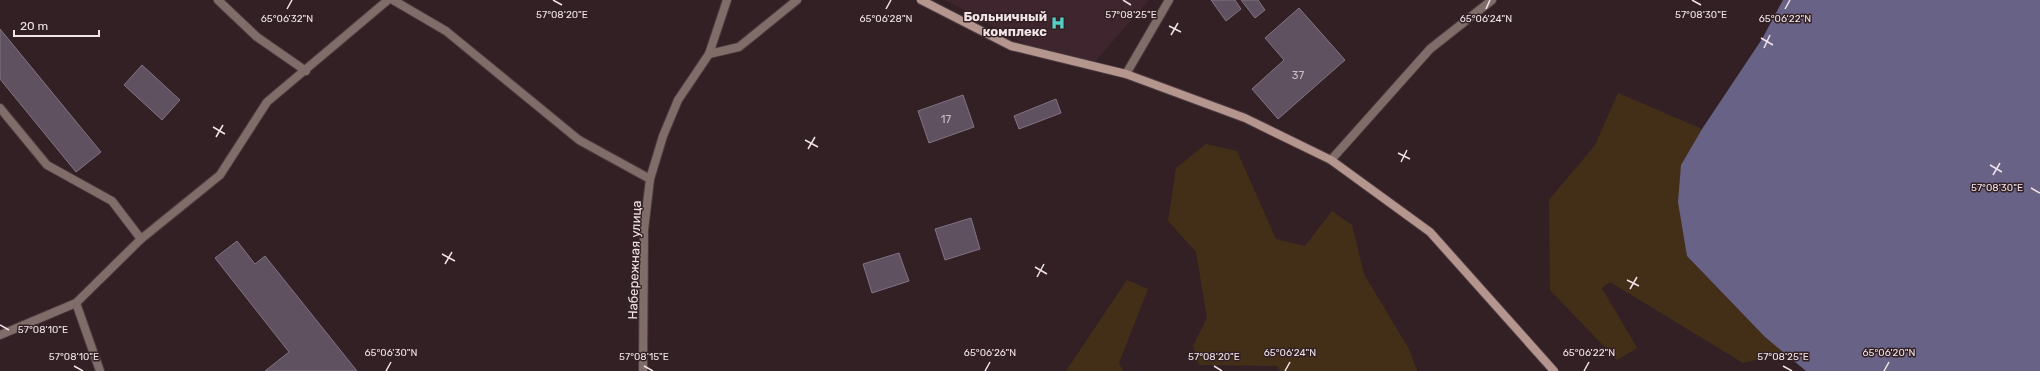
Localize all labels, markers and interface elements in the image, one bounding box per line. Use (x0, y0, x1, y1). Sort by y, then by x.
text: 57°08'20"E (536, 9, 588, 21)
place label: Больничный комплекс (963, 9, 1047, 39)
text: 57°08'25"E (1105, 9, 1157, 21)
text: 57°08'30"E (1675, 9, 1727, 21)
scale bar (14, 12, 99, 38)
text: 65°06'32"N (261, 13, 313, 25)
text: 65°06'28"N (860, 13, 913, 25)
text: 65°06'24"N (1460, 13, 1512, 25)
text: 65°06'22"N (1759, 13, 1811, 25)
hospital icon: Больничный комплекс (1050, 15, 1066, 31)
text: 20 m (20, 19, 48, 33)
house number: 37 (1292, 69, 1304, 82)
house number: 17 (941, 113, 952, 126)
text: 57°08'30"E (1971, 182, 2023, 194)
street label: Набережная улица (625, 200, 644, 320)
text: 57°08'10"E (18, 324, 68, 336)
text: 65°06'30"N (364, 347, 418, 359)
text: 65°06'26"N (964, 347, 1016, 359)
text: 65°06'24"N (1264, 347, 1316, 359)
text: 65°06'22"N (1563, 347, 1615, 359)
text: 65°06'20"N (1863, 347, 1916, 359)
text: 57°08'10"E (49, 351, 99, 363)
text: 57°08'15"E (619, 351, 669, 363)
text: 57°08'20"E (1188, 351, 1240, 363)
text: 57°08'25"E (1757, 351, 1809, 363)

